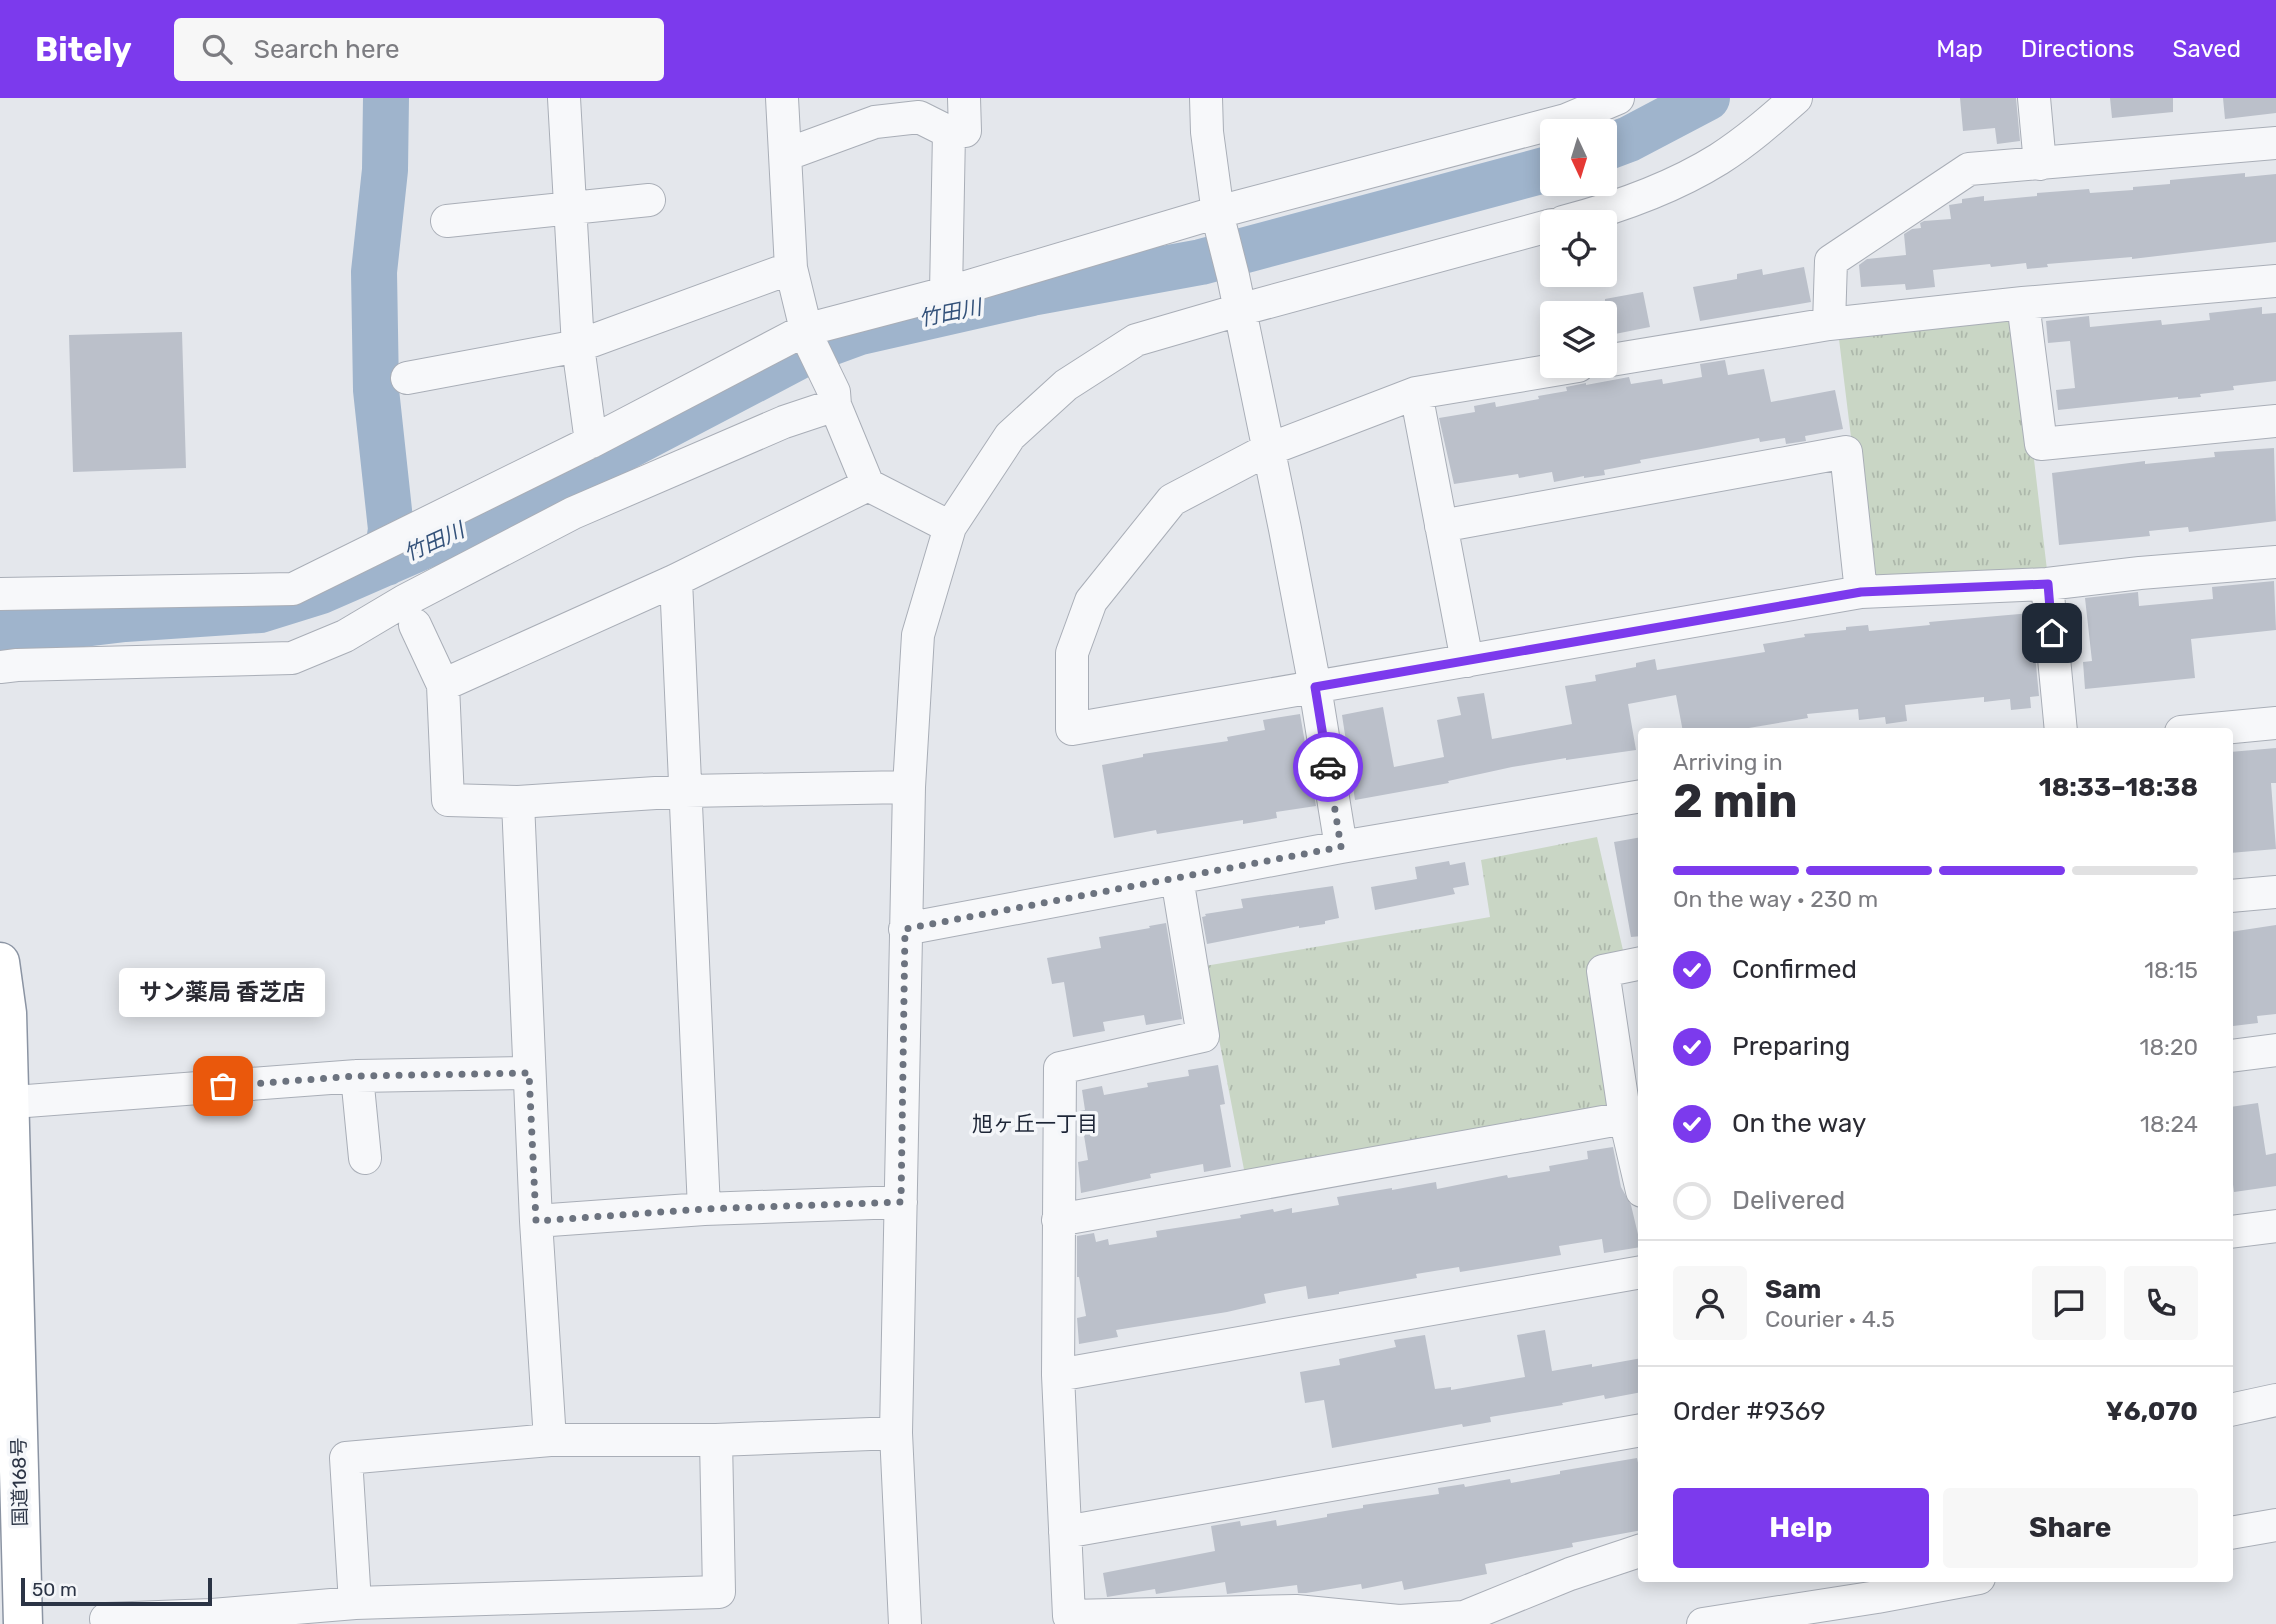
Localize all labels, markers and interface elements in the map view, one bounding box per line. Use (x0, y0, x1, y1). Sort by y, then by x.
search box (174, 18, 664, 81)
text: Bitely (35, 30, 132, 69)
icon: search (198, 30, 236, 68)
text: Search here (254, 34, 400, 65)
text: Map (1936, 35, 1983, 63)
text: Directions (2021, 35, 2134, 63)
text: Saved (2172, 35, 2241, 63)
north arrow (1540, 119, 1617, 196)
map controls (1540, 119, 1617, 378)
button: locate (1540, 210, 1617, 287)
water label: 竹田川 (917, 294, 985, 331)
button: layers (1540, 301, 1617, 378)
water label: 竹田川 (400, 516, 469, 566)
pin (2022, 603, 2082, 663)
icon: home (2033, 614, 2071, 652)
courier (1293, 732, 1363, 802)
icon: car (1309, 748, 1347, 786)
text: Arriving in (1673, 748, 1783, 776)
text: 18:33–18:38 (2039, 772, 2198, 803)
text: 2 min (1673, 774, 1798, 829)
text: On the way · 230 m (1673, 885, 1878, 913)
icon: check (1673, 951, 1711, 989)
text: Confirmed (1732, 954, 1857, 985)
text: 18:15 (2144, 956, 2198, 984)
callout: サン薬局 香芝店 (120, 967, 326, 1016)
text: サン薬局 香芝店 (139, 978, 305, 1006)
icon: check (1673, 1028, 1711, 1066)
text: Preparing (1732, 1031, 1850, 1062)
text: 18:20 (2140, 1033, 2198, 1061)
pin (193, 1056, 253, 1116)
icon: bag (204, 1067, 242, 1105)
icon: check (1673, 1105, 1711, 1143)
text: On the way (1732, 1108, 1866, 1139)
text: 18:24 (2140, 1110, 2198, 1138)
district label: 旭ヶ丘一丁目 (972, 1111, 1098, 1136)
text: Delivered (1732, 1185, 1845, 1216)
button: person (1673, 1266, 1747, 1340)
button: chat (2032, 1266, 2106, 1340)
button: phone (2124, 1266, 2198, 1340)
text: Sam (1765, 1274, 1821, 1305)
text: Courier · 4.5 (1765, 1305, 1895, 1333)
text: Order #9369 (1673, 1396, 1826, 1427)
text: ¥6,070 (2106, 1396, 2198, 1427)
street label: 国道168号 (7, 1437, 32, 1527)
button: Help (1673, 1488, 1929, 1568)
button: Share (1943, 1488, 2198, 1568)
scale bar (21, 1575, 212, 1607)
text: 50 m (32, 1578, 77, 1601)

